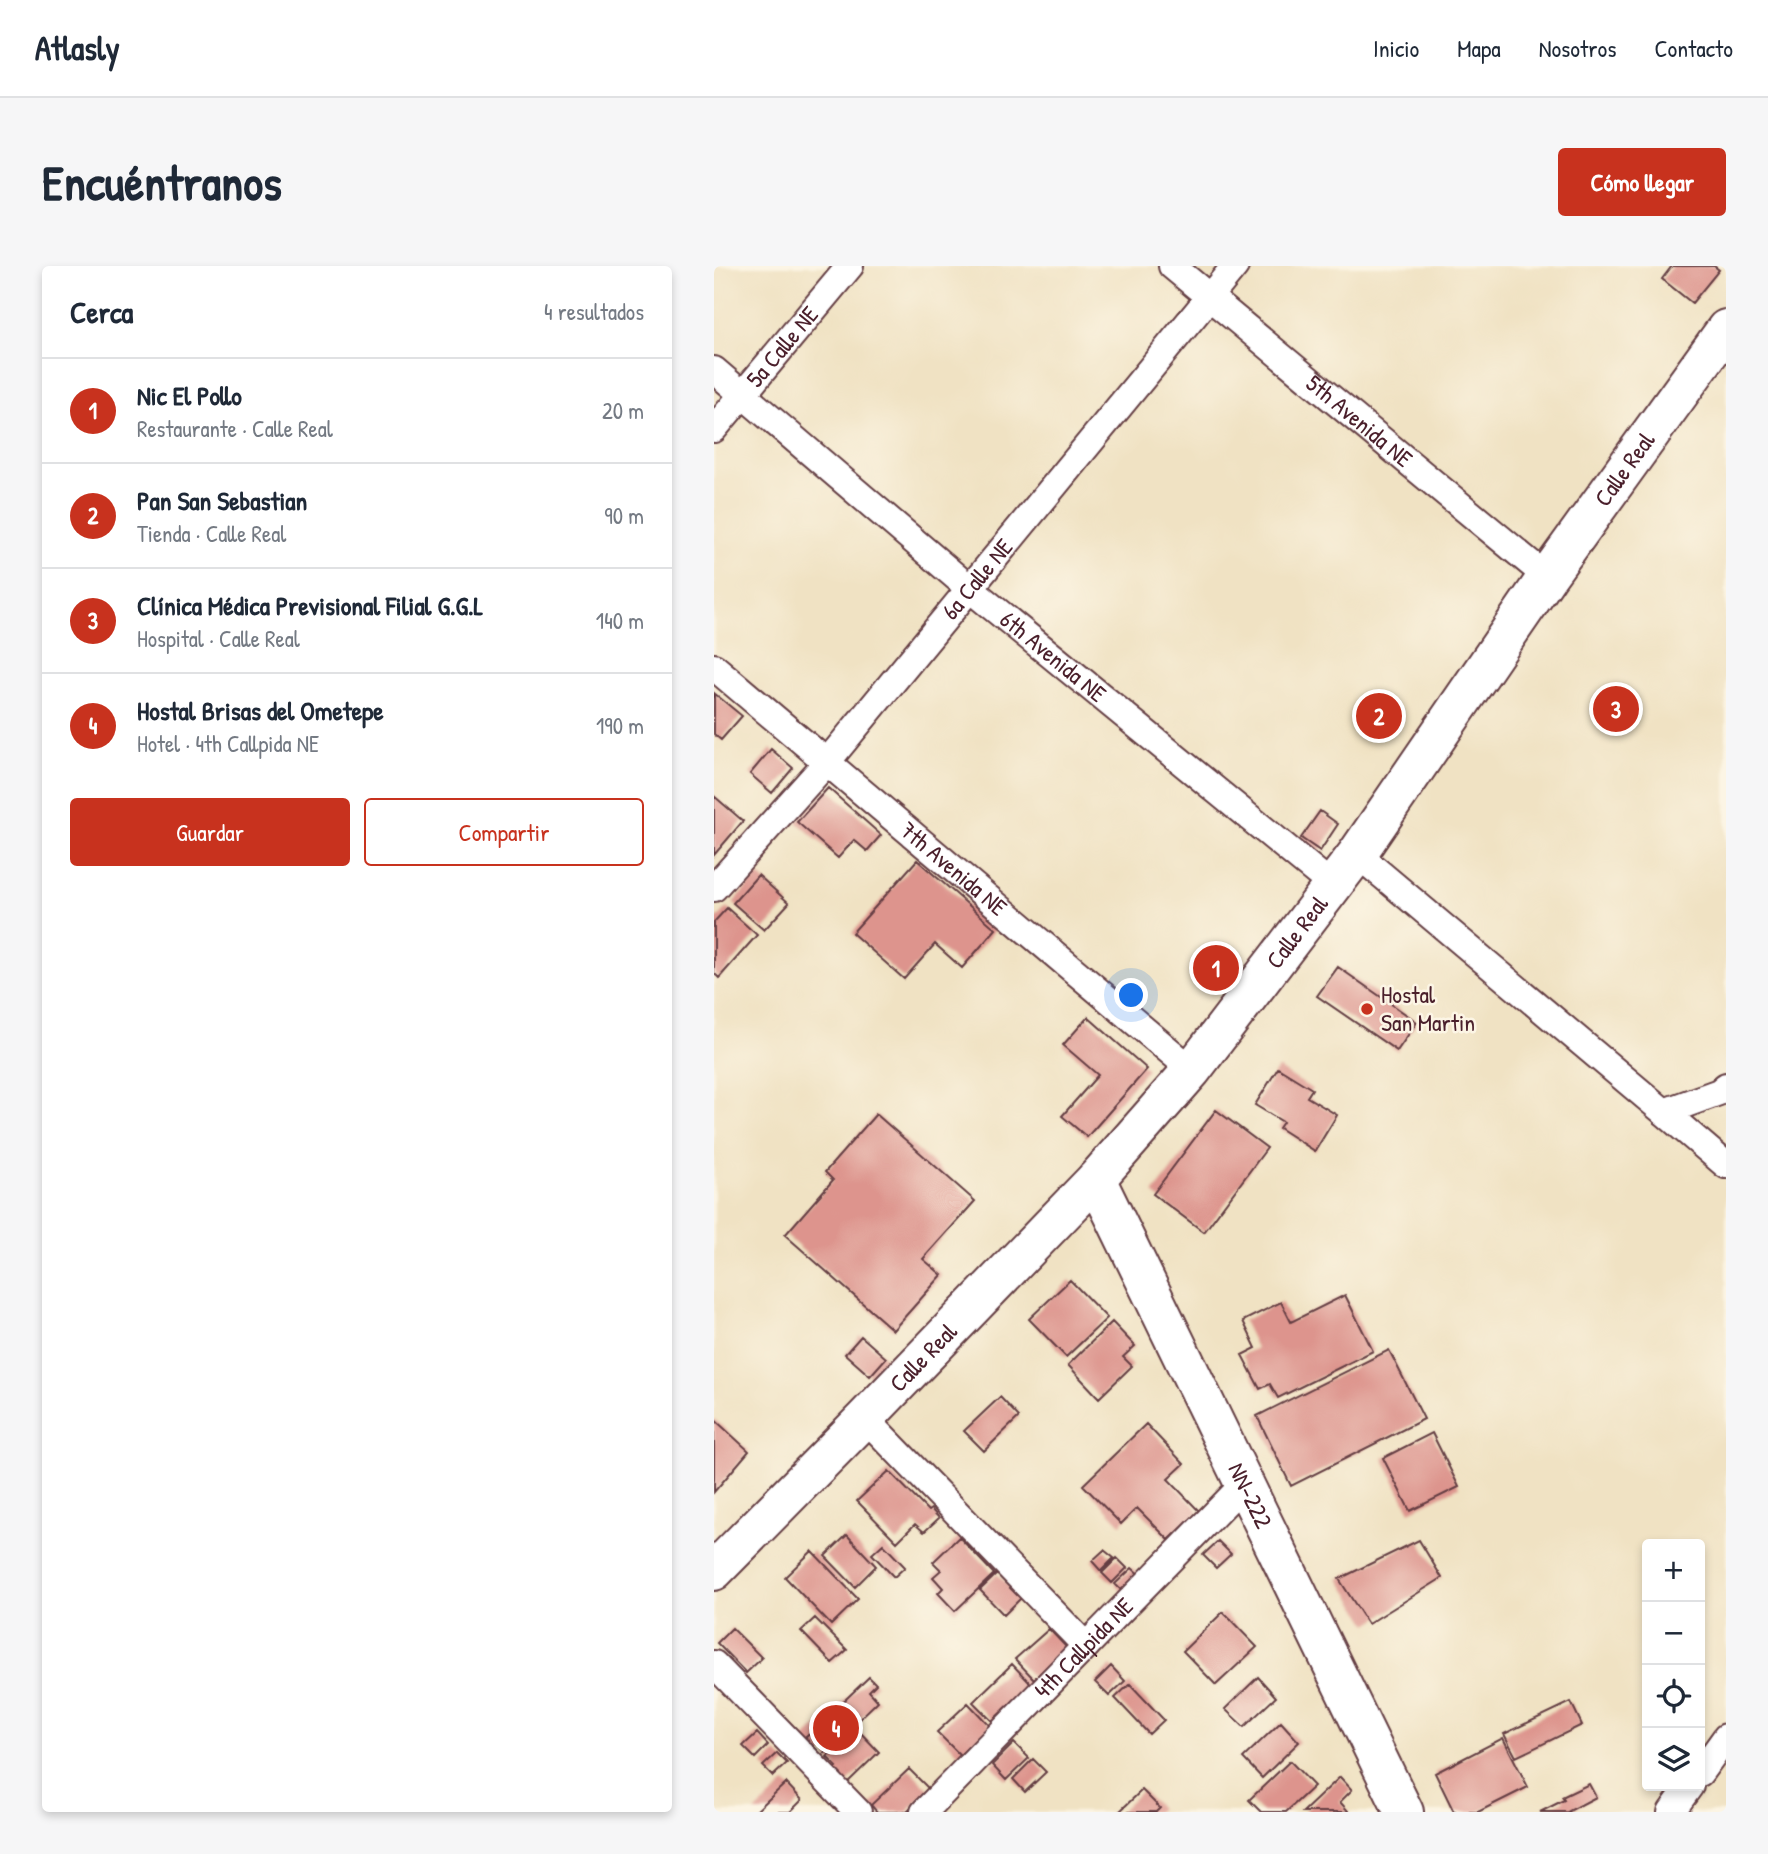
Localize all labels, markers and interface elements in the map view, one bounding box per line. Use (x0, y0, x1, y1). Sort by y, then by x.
text: Atlasly (35, 26, 120, 70)
text: Inicio (1373, 32, 1419, 64)
text: Mapa (1457, 32, 1501, 64)
text: Nosotros (1539, 32, 1616, 64)
text: Contacto (1654, 32, 1733, 64)
button: Cómo llegar (1558, 148, 1726, 216)
text: Encuéntranos (42, 149, 282, 215)
text: Cerca (70, 292, 133, 332)
text: 4 resultados (544, 296, 644, 327)
street label: 5a Calle NE (739, 299, 825, 394)
street label: 5th Avenida NE (1300, 367, 1420, 474)
text: Nic El Pollo (137, 378, 242, 413)
text: 1 (89, 395, 97, 426)
text: 20 m (602, 395, 644, 426)
text: Restaurante · Calle Real (137, 413, 333, 444)
street label: Calle Real (1586, 425, 1662, 512)
text: Pan San Sebastian (137, 483, 307, 518)
text: 2 (88, 500, 98, 531)
text: 90 m (604, 500, 644, 531)
text: Tienda · Calle Real (137, 518, 286, 549)
street label: 6a Calle NE (934, 531, 1020, 626)
text: Clínica Médica Previsional Filial G.G.L (137, 588, 483, 623)
street label: 6th Avenida NE (994, 603, 1114, 709)
text: 3 (88, 605, 98, 636)
text: 140 m (596, 605, 644, 636)
text: Hospital · Calle Real (137, 623, 300, 654)
pin: 3 (1593, 683, 1639, 735)
pin: 2 (1356, 690, 1402, 742)
text: Hostal Brisas del Ometepe (137, 693, 384, 728)
text: 4 (89, 710, 97, 741)
text: 190 m (596, 710, 644, 741)
text: Hotel · 4th Callpida NE (137, 728, 319, 759)
button: Guardar (70, 798, 350, 866)
button: Compartir (364, 798, 644, 866)
street label: 7th Avenida NE (894, 814, 1014, 923)
street label: Calle Real (1258, 888, 1335, 975)
pin: 1 (1193, 942, 1239, 994)
your location (1114, 978, 1148, 1012)
place label: Hostal San Martin (1381, 978, 1475, 1038)
marker: Hostal San Martin (1359, 1001, 1375, 1017)
street label: Calle Real (882, 1315, 964, 1398)
street label: NN-222 (1221, 1457, 1280, 1533)
map controls (1642, 1539, 1705, 1791)
button: + (1642, 1539, 1705, 1602)
street label: 4th Callpida NE (1027, 1590, 1140, 1705)
button: − (1642, 1602, 1705, 1665)
button: locate (1642, 1665, 1705, 1728)
pin: 4 (813, 1702, 859, 1754)
button: layers (1642, 1728, 1705, 1791)

